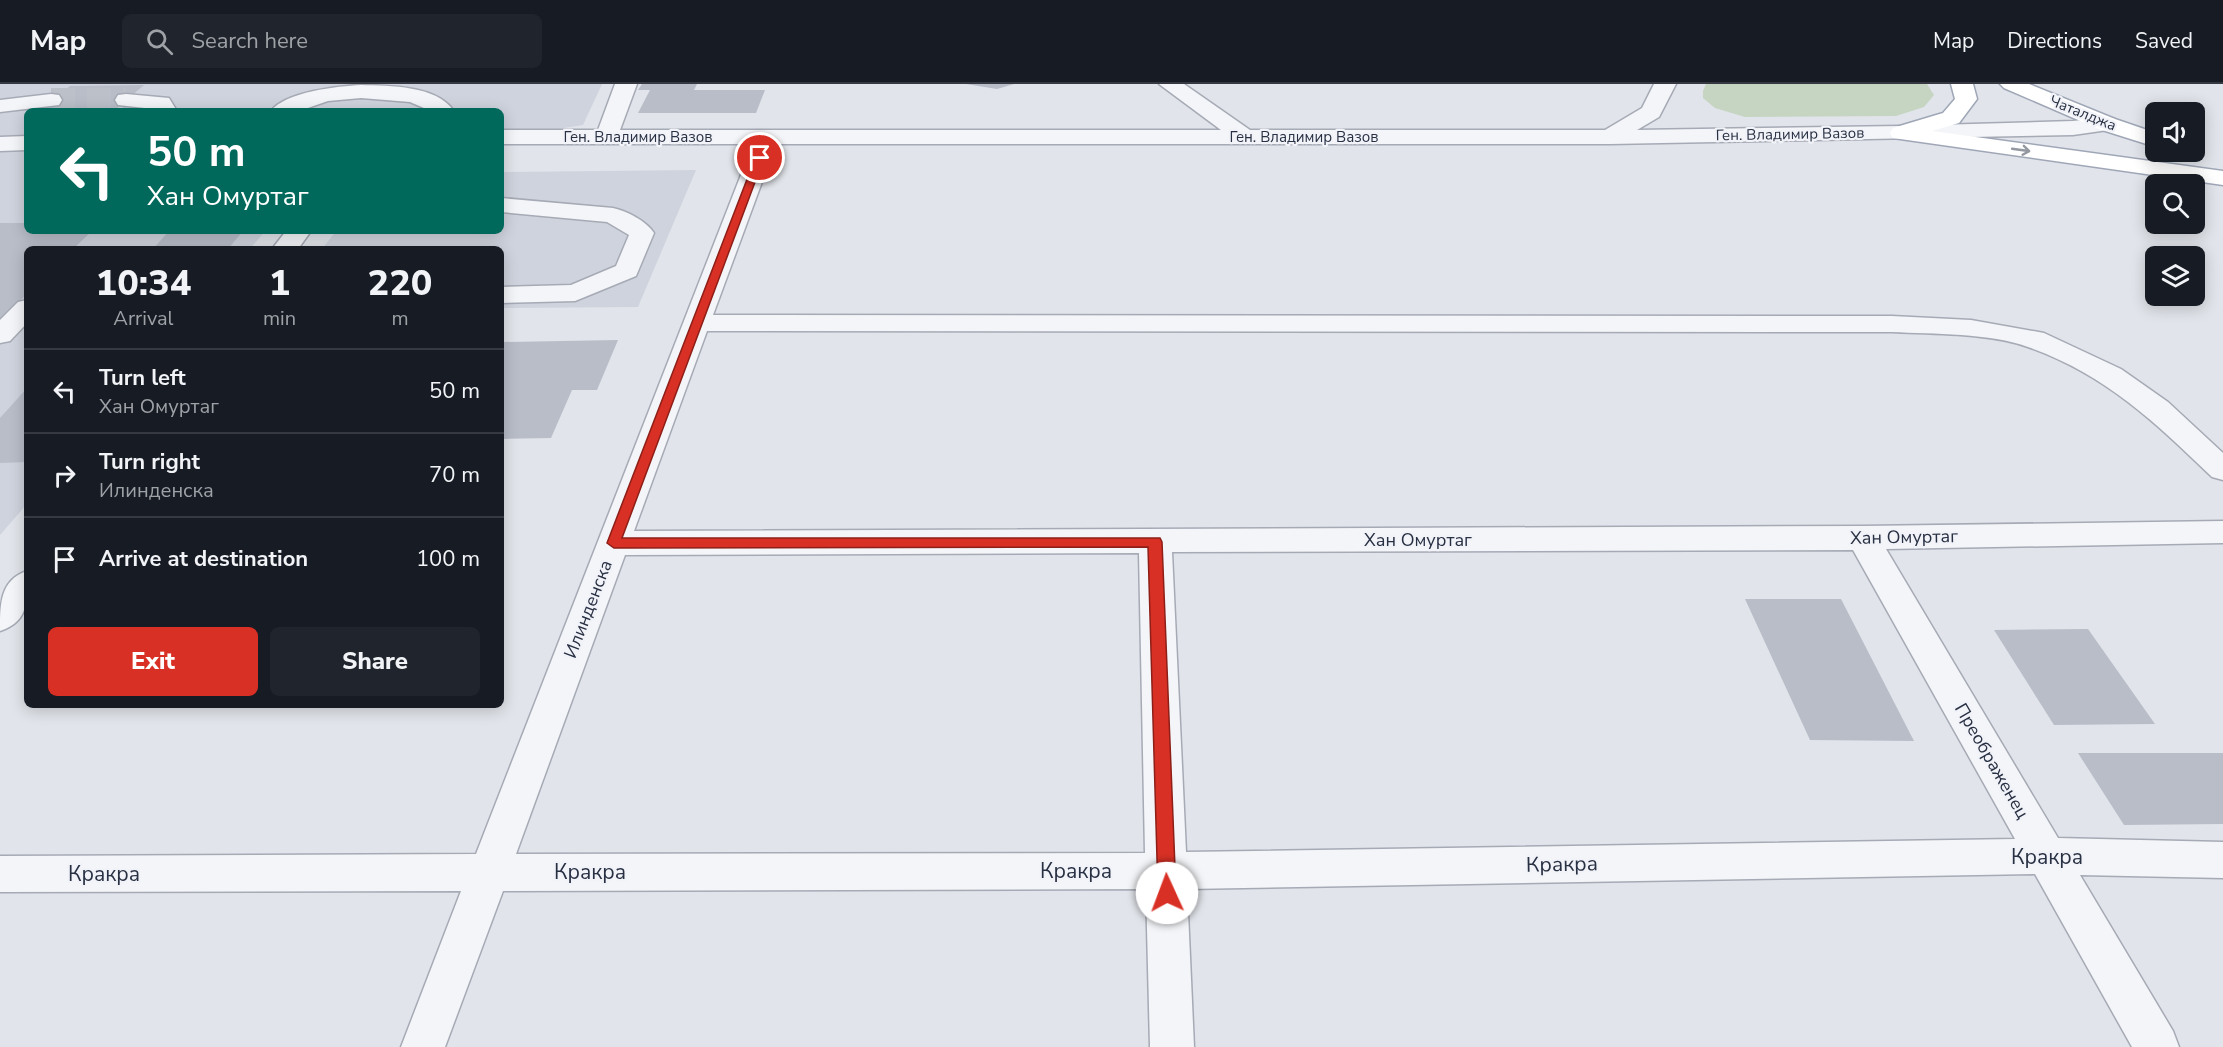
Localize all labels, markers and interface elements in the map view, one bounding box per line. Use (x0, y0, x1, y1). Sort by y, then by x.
search box (122, 14, 542, 68)
text: Map (30, 22, 86, 60)
icon: search (143, 25, 176, 58)
text: Search here (191, 26, 308, 56)
text: Map (1933, 27, 1974, 55)
text: Directions (2007, 27, 2102, 55)
text: Saved (2135, 27, 2193, 55)
street label: Чаталджа (2047, 91, 2119, 135)
map controls (2145, 102, 2205, 306)
button: sound (2145, 102, 2205, 162)
street label: Ген. Владимир Вазов (1715, 123, 1865, 145)
text: 50 m (147, 124, 246, 181)
street label: Ген. Владимир Вазов (564, 127, 712, 147)
street label: Ген. Владимир Вазов (1230, 127, 1378, 147)
icon: left (48, 132, 126, 210)
pin (734, 132, 785, 183)
icon: arrive (743, 141, 776, 174)
one-way arrow (2011, 144, 2030, 155)
button: search (2145, 174, 2205, 234)
text: Хан Омуртаг (147, 178, 309, 215)
button: layers (2145, 246, 2205, 306)
text: 10:34 (96, 259, 191, 308)
text: 1 (269, 259, 290, 308)
text: 220 (368, 259, 432, 308)
text: Arrival (113, 305, 174, 332)
text: min (263, 305, 296, 332)
text: m (391, 305, 409, 332)
text: Turn left (99, 363, 186, 393)
icon: left (48, 375, 81, 408)
text: 50 m (429, 376, 480, 406)
text: Хан Омуртаг (99, 393, 219, 420)
text: Turn right (99, 447, 200, 477)
icon: right (48, 459, 81, 492)
text: 70 m (429, 460, 480, 490)
text: Илинденска (99, 477, 214, 504)
street label: Хан Омуртаг (1850, 524, 1958, 550)
street label: Хан Омуртаг (1364, 528, 1472, 552)
icon: arrive (48, 543, 81, 576)
text: Arrive at destination (99, 544, 308, 574)
text: 100 m (416, 544, 480, 574)
street label: Илинденска (558, 556, 618, 662)
button: Exit (48, 627, 258, 696)
button: Share (270, 627, 480, 696)
street label: Преображенец (1949, 699, 2035, 823)
street label: Кракра (2011, 843, 2083, 871)
street label: Кракра (1526, 849, 1598, 879)
street label: Кракра (1040, 857, 1112, 885)
street label: Кракра (554, 858, 626, 886)
street label: Кракра (68, 860, 140, 888)
position arrow (1135, 861, 1199, 925)

